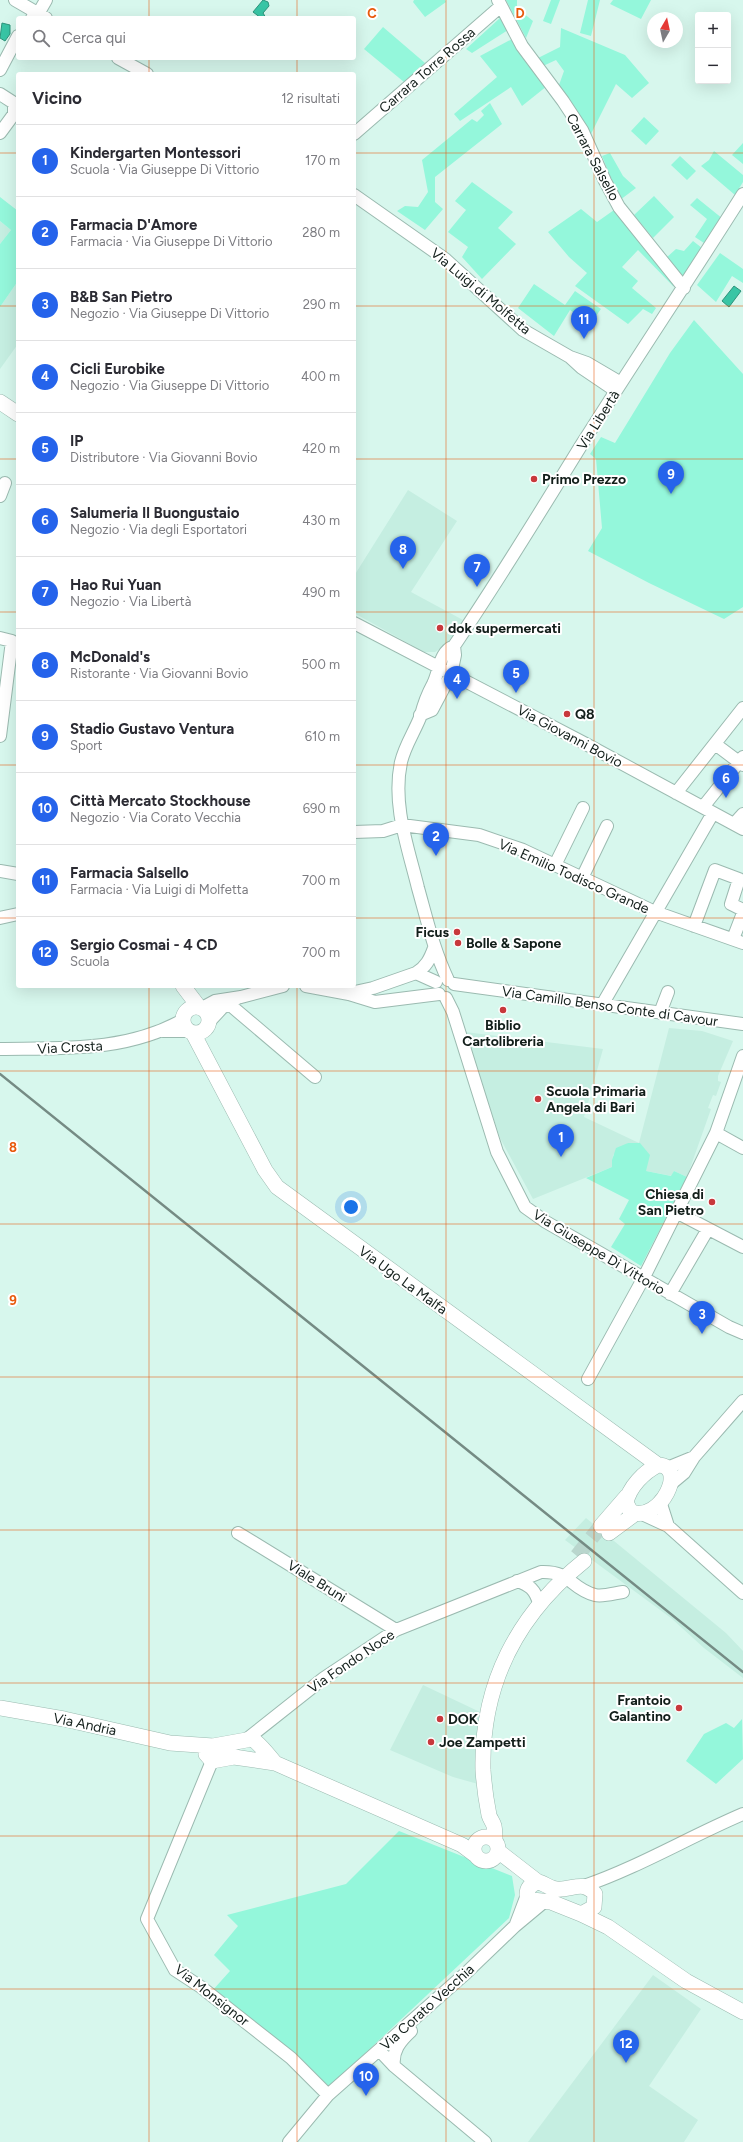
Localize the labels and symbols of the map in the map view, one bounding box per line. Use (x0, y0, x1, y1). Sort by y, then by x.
text: C (367, 6, 377, 21)
text: D (515, 6, 525, 21)
north arrow (647, 12, 683, 48)
street label: Carrara Torre Rossa (376, 24, 479, 117)
street label: Carrara Salsello (562, 111, 623, 204)
street label: Via Luigi di Molfetta (427, 245, 534, 338)
pin: 11 (571, 306, 597, 339)
street label: Via Libertà (573, 387, 623, 453)
pin: 9 (658, 461, 684, 494)
place label: Primo Prezzo (542, 471, 626, 488)
marker: Primo Prezzo (529, 474, 539, 484)
pin: 8 (390, 536, 416, 569)
pin: 7 (464, 554, 490, 587)
place label: dok supermercati (448, 620, 561, 637)
marker: dok supermercati (435, 623, 445, 633)
pin: 5 (503, 660, 529, 693)
pin: 4 (444, 666, 470, 699)
street label: Via Giovanni Bovio (514, 701, 625, 771)
place label: Q8 (575, 706, 595, 723)
marker: Q8 (562, 709, 572, 719)
pin: 6 (713, 765, 739, 798)
pin: 2 (423, 823, 449, 856)
street label: Via Emilio Todisco Grande (496, 836, 652, 918)
place label: Ficus (415, 924, 449, 941)
marker: Ficus (452, 927, 462, 937)
place label: Bolle & Sapone (466, 935, 562, 952)
marker: Bolle & Sapone (453, 938, 463, 948)
street label: Via Camillo Benso Conte di Cavour (501, 983, 719, 1030)
marker: Biblio Cartolibreria (498, 1005, 508, 1015)
place label: Biblio Cartolibreria (462, 1017, 544, 1050)
street label: Via Crosta (37, 1037, 103, 1058)
place label: Scuola Primaria Angela di Bari (546, 1083, 646, 1116)
marker: Scuola Primaria Angela di Bari (533, 1094, 543, 1104)
pin: 1 (548, 1124, 574, 1157)
text: 8 (9, 1140, 17, 1155)
place label: Chiesa di San Pietro (638, 1186, 704, 1219)
your location (341, 1197, 361, 1217)
marker: Chiesa di San Pietro (707, 1197, 717, 1207)
street label: Via Giuseppe Di Vittorio (530, 1206, 668, 1299)
street label: Via Ugo La Malfa (355, 1243, 450, 1318)
text: 9 (9, 1293, 17, 1308)
pin: 3 (689, 1301, 715, 1334)
street label: Viale Bruni (284, 1557, 349, 1606)
street label: Via Fondo Noce (305, 1626, 398, 1697)
place label: Frantoio Galantino (609, 1692, 671, 1725)
marker: Frantoio Galantino (674, 1703, 684, 1713)
street label: Via Andria (52, 1710, 118, 1739)
place label: DOK (448, 1711, 479, 1728)
marker: DOK (435, 1714, 445, 1724)
place label: Joe Zampetti (439, 1734, 526, 1751)
marker: Joe Zampetti (426, 1737, 436, 1747)
street label: Via Monsignor (171, 1961, 253, 2030)
street label: Via Corato Vecchia (377, 1961, 478, 2054)
pin: 12 (613, 2030, 639, 2063)
pin: 10 (353, 2063, 379, 2096)

